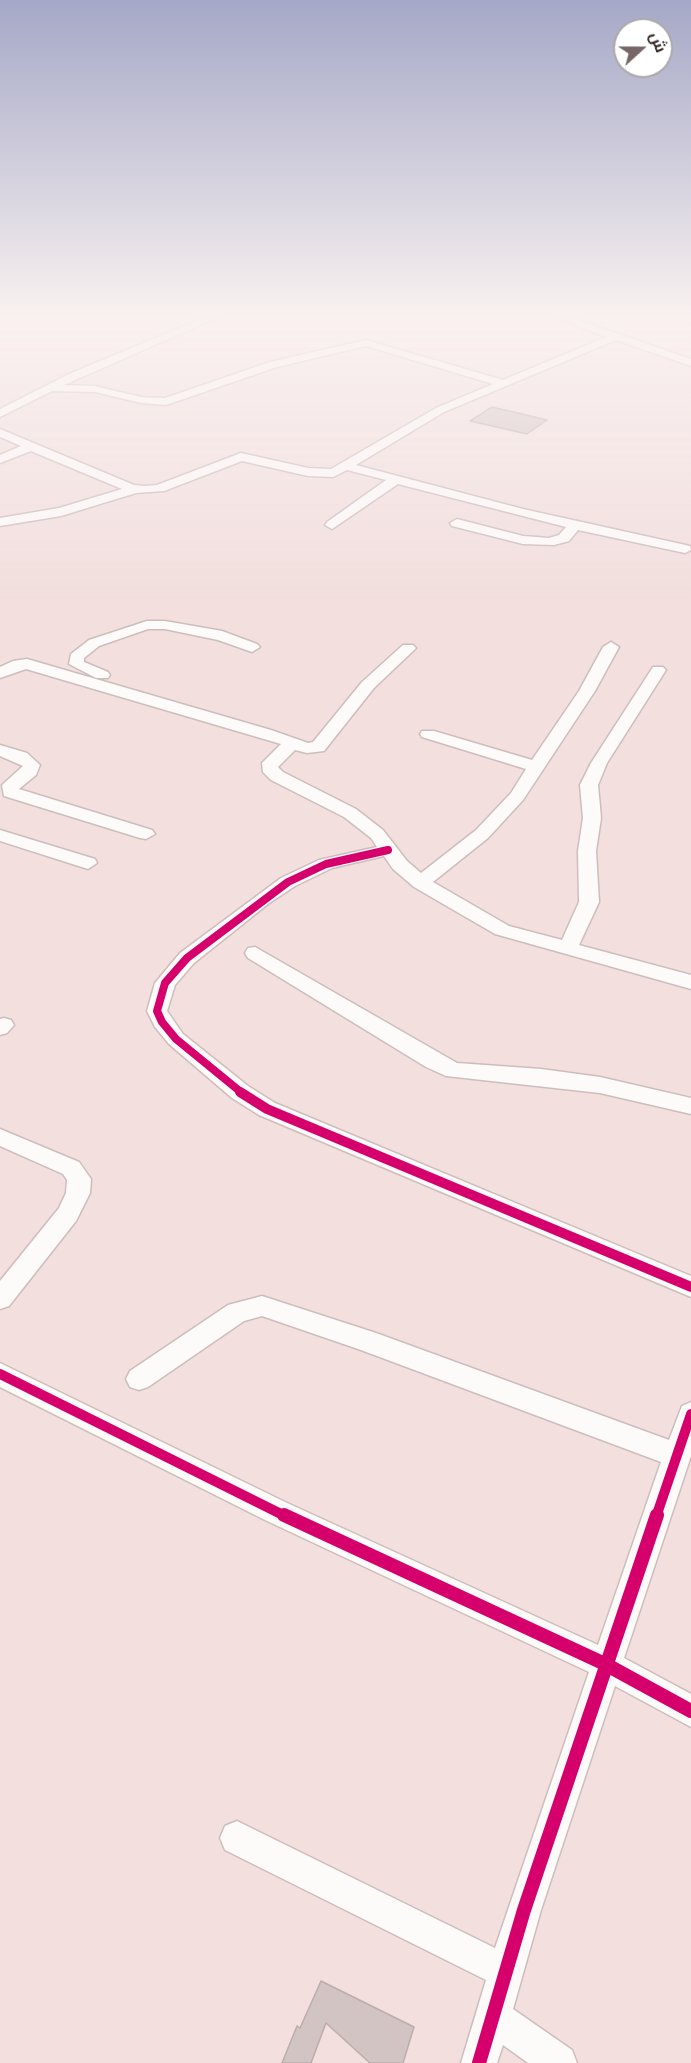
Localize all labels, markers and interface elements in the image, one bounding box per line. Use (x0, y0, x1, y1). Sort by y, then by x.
north arrow (613, 18, 673, 78)
text: ش (645, 29, 672, 55)

